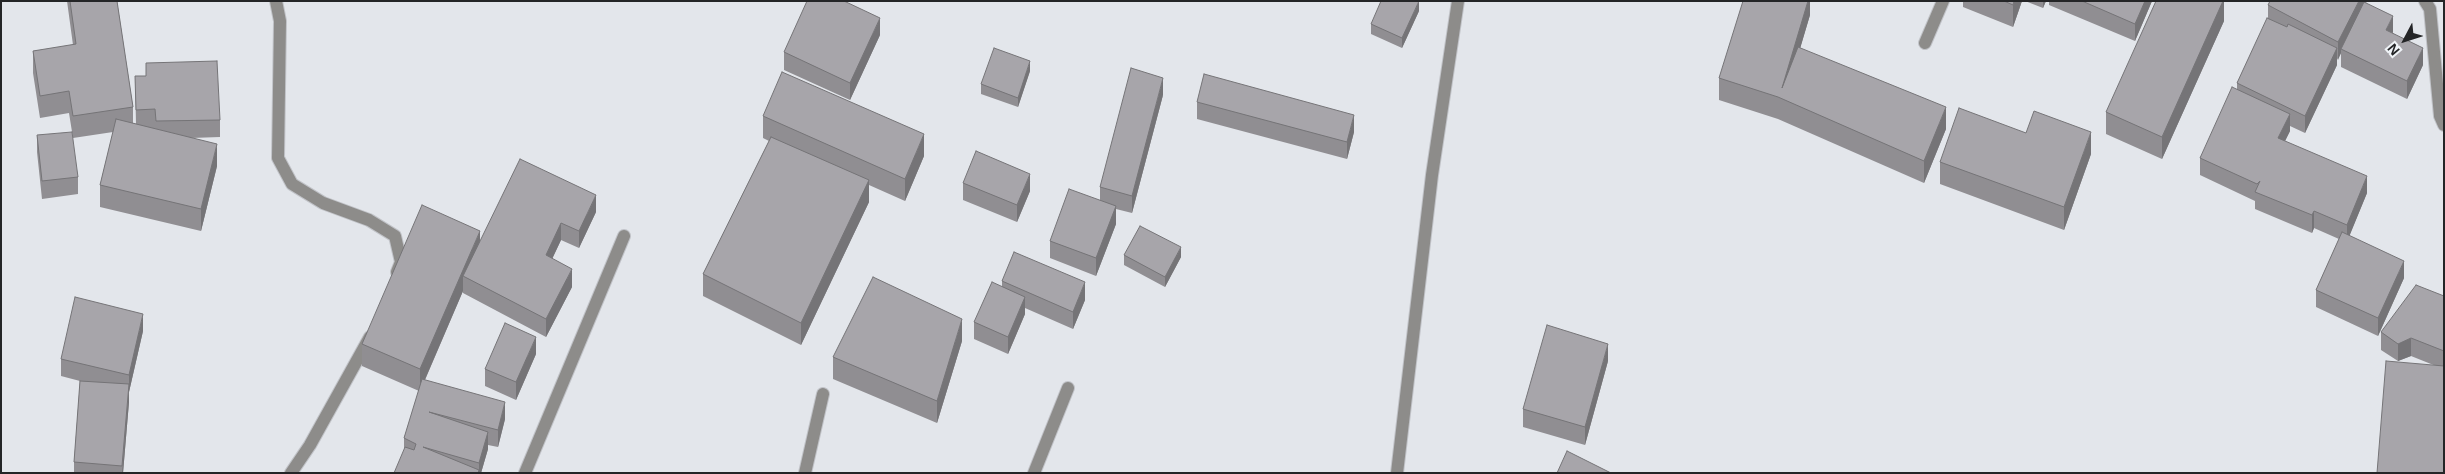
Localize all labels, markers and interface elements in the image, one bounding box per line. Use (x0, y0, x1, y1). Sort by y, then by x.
north arrow (2380, 15, 2430, 65)
text: N (2384, 41, 2403, 59)

